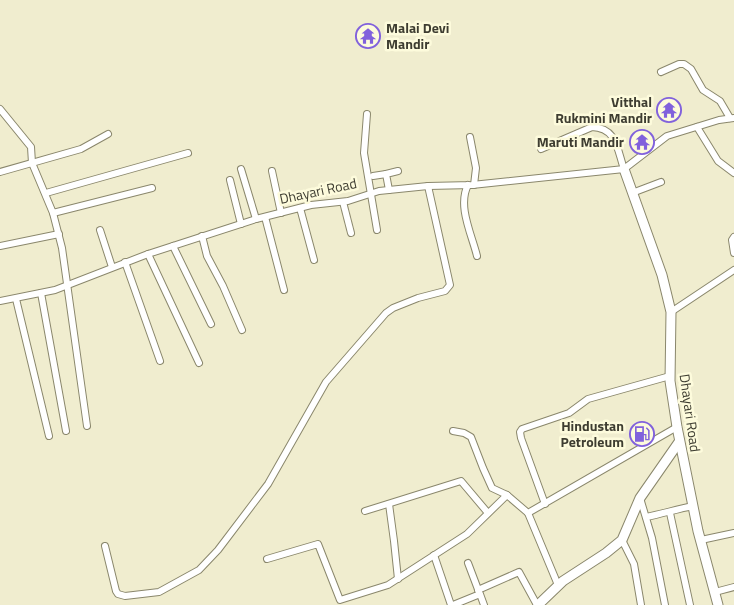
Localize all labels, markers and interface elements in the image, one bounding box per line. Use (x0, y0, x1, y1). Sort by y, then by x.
place label: Malai Devi Mandir (386, 17, 449, 54)
temple icon: Malai Devi Mandir (355, 23, 381, 49)
place label: Vitthal Rukmini Mandir (555, 91, 652, 128)
temple icon: Vitthal Rukmini Mandir (656, 97, 682, 123)
temple icon: Maruti Mandir (629, 129, 655, 155)
place label: Maruti Mandir (537, 131, 624, 152)
street label: Dhayari Road (277, 172, 358, 209)
street label: Dhayari Road (675, 373, 706, 453)
place label: Hindustan Petroleum (560, 415, 624, 452)
fuel station icon: Hindustan Petroleum (629, 421, 655, 447)

